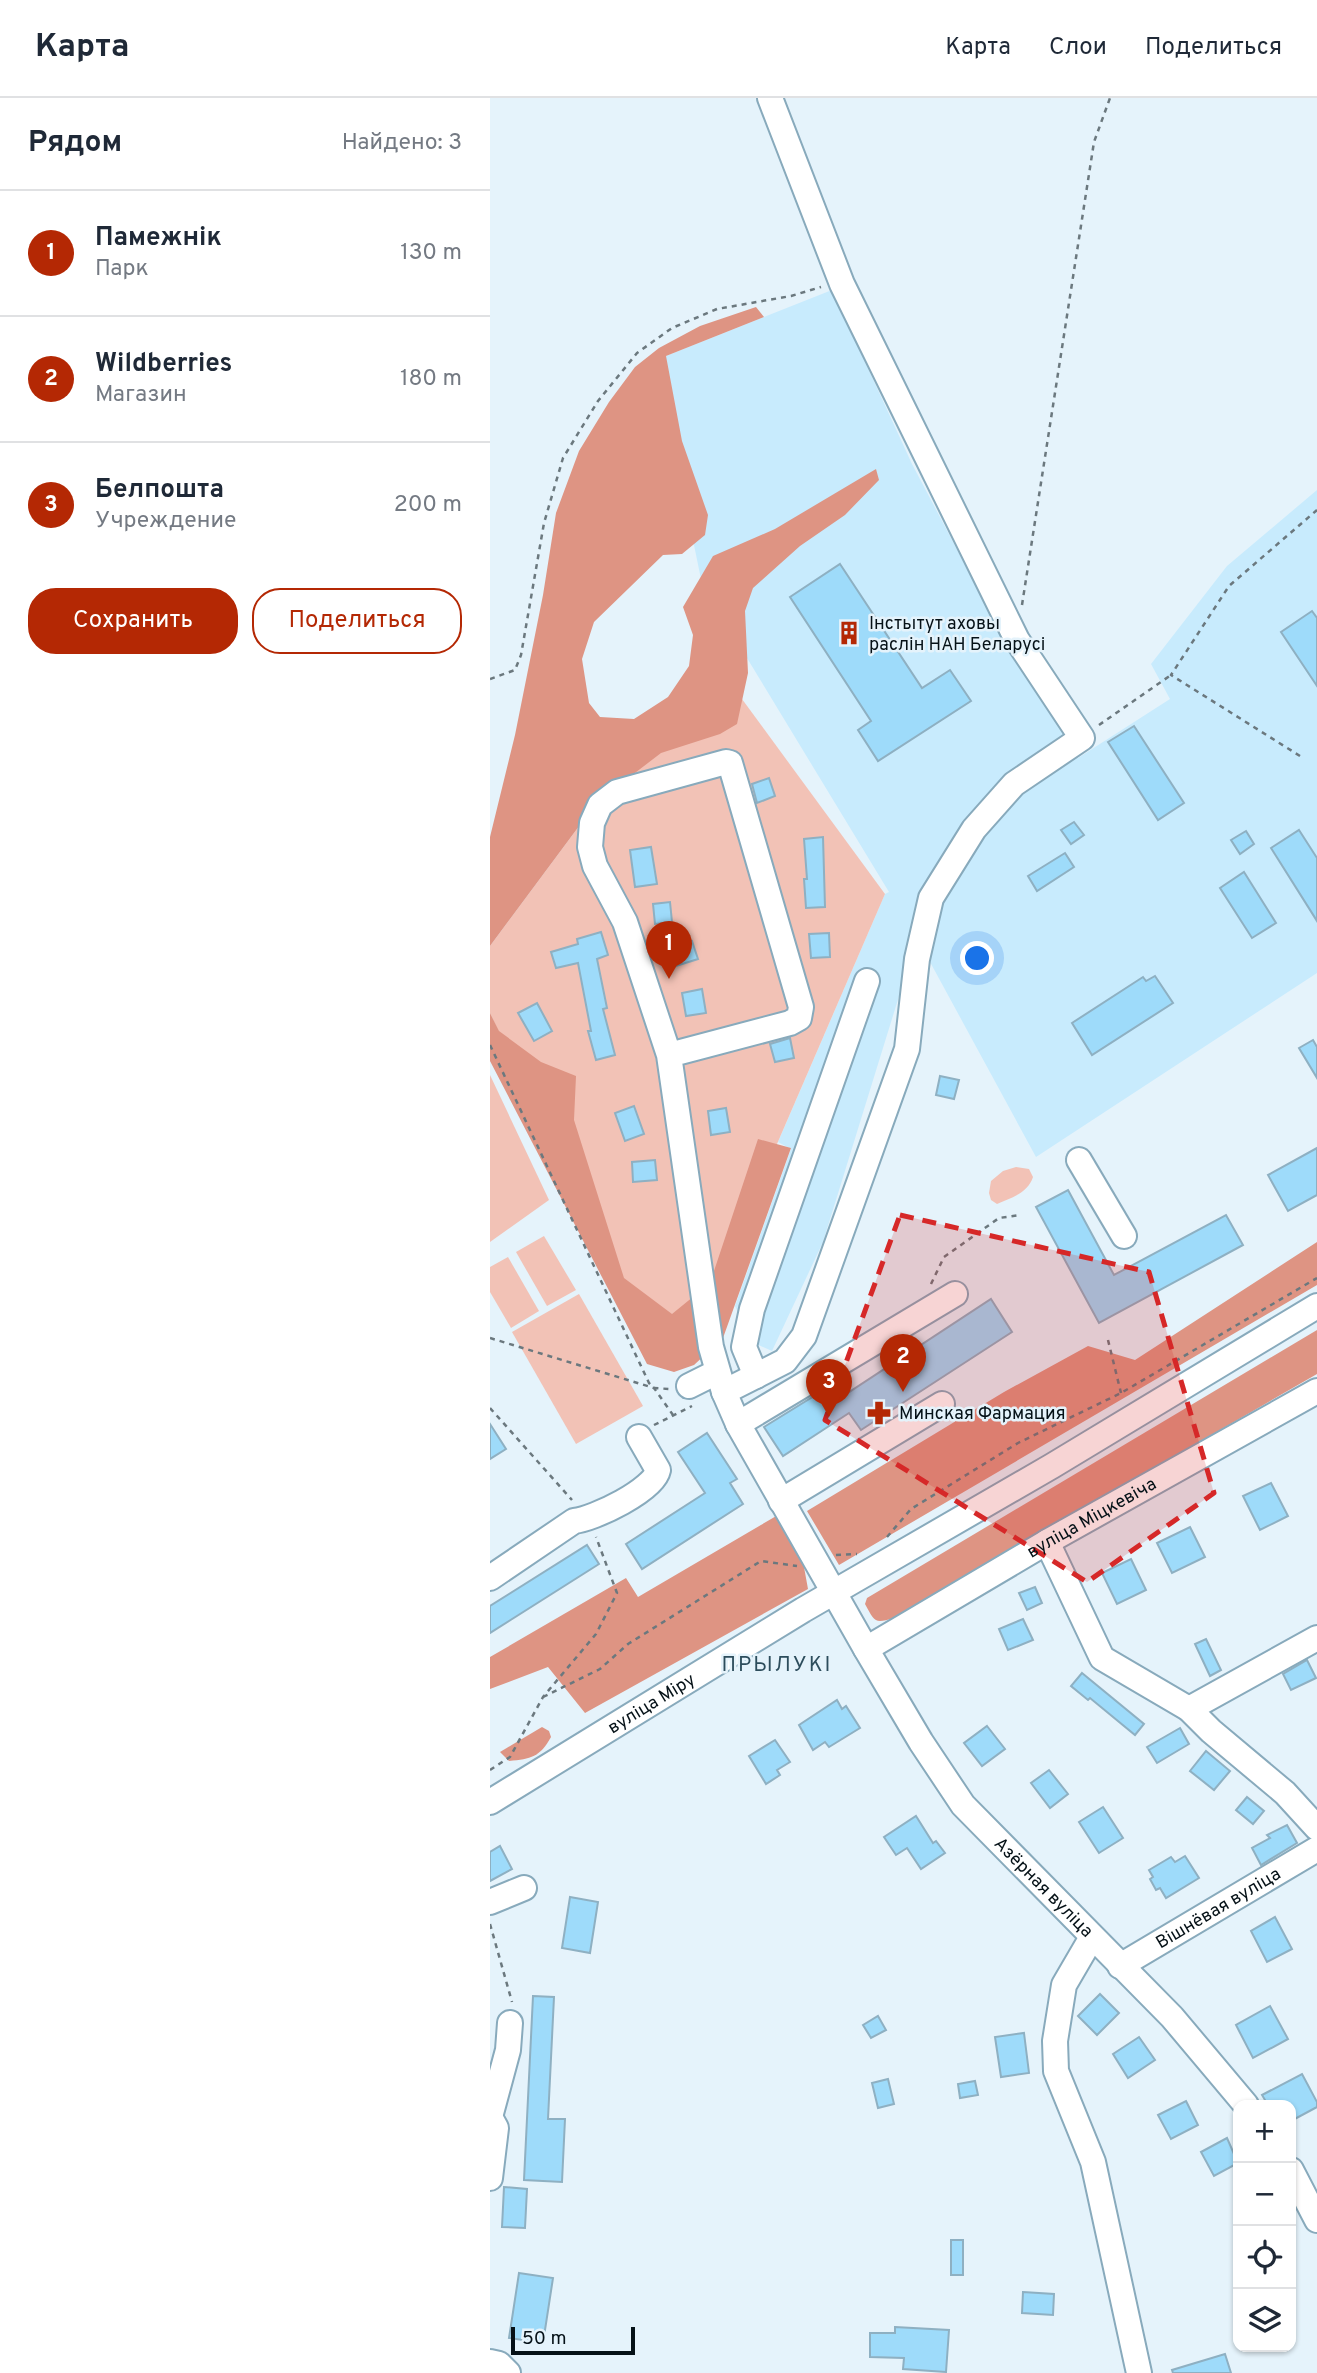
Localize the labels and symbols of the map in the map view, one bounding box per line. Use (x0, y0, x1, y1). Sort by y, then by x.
place label: Інстытут аховы раслін НАН Беларусі (869, 613, 1045, 657)
building icon: Інстытут аховы раслін НАН Беларусі (835, 619, 863, 647)
pin: 1 (646, 921, 692, 979)
your location (960, 941, 994, 975)
pin: 2 (880, 1334, 926, 1392)
pin: 3 (806, 1359, 852, 1417)
pharmacy icon: Минская Фармация (865, 1399, 893, 1427)
place label: Минская Фармация (899, 1403, 1066, 1426)
street label: вуліца Міцкевіча (1023, 1473, 1161, 1564)
district label: ПРЫЛУКІ (722, 1652, 832, 1679)
street label: вуліца Міру (604, 1669, 700, 1740)
street label: Азёрная вуліца (988, 1833, 1097, 1943)
street label: Вішнёвая вуліца (1152, 1863, 1285, 1955)
scale bar (511, 2324, 635, 2356)

